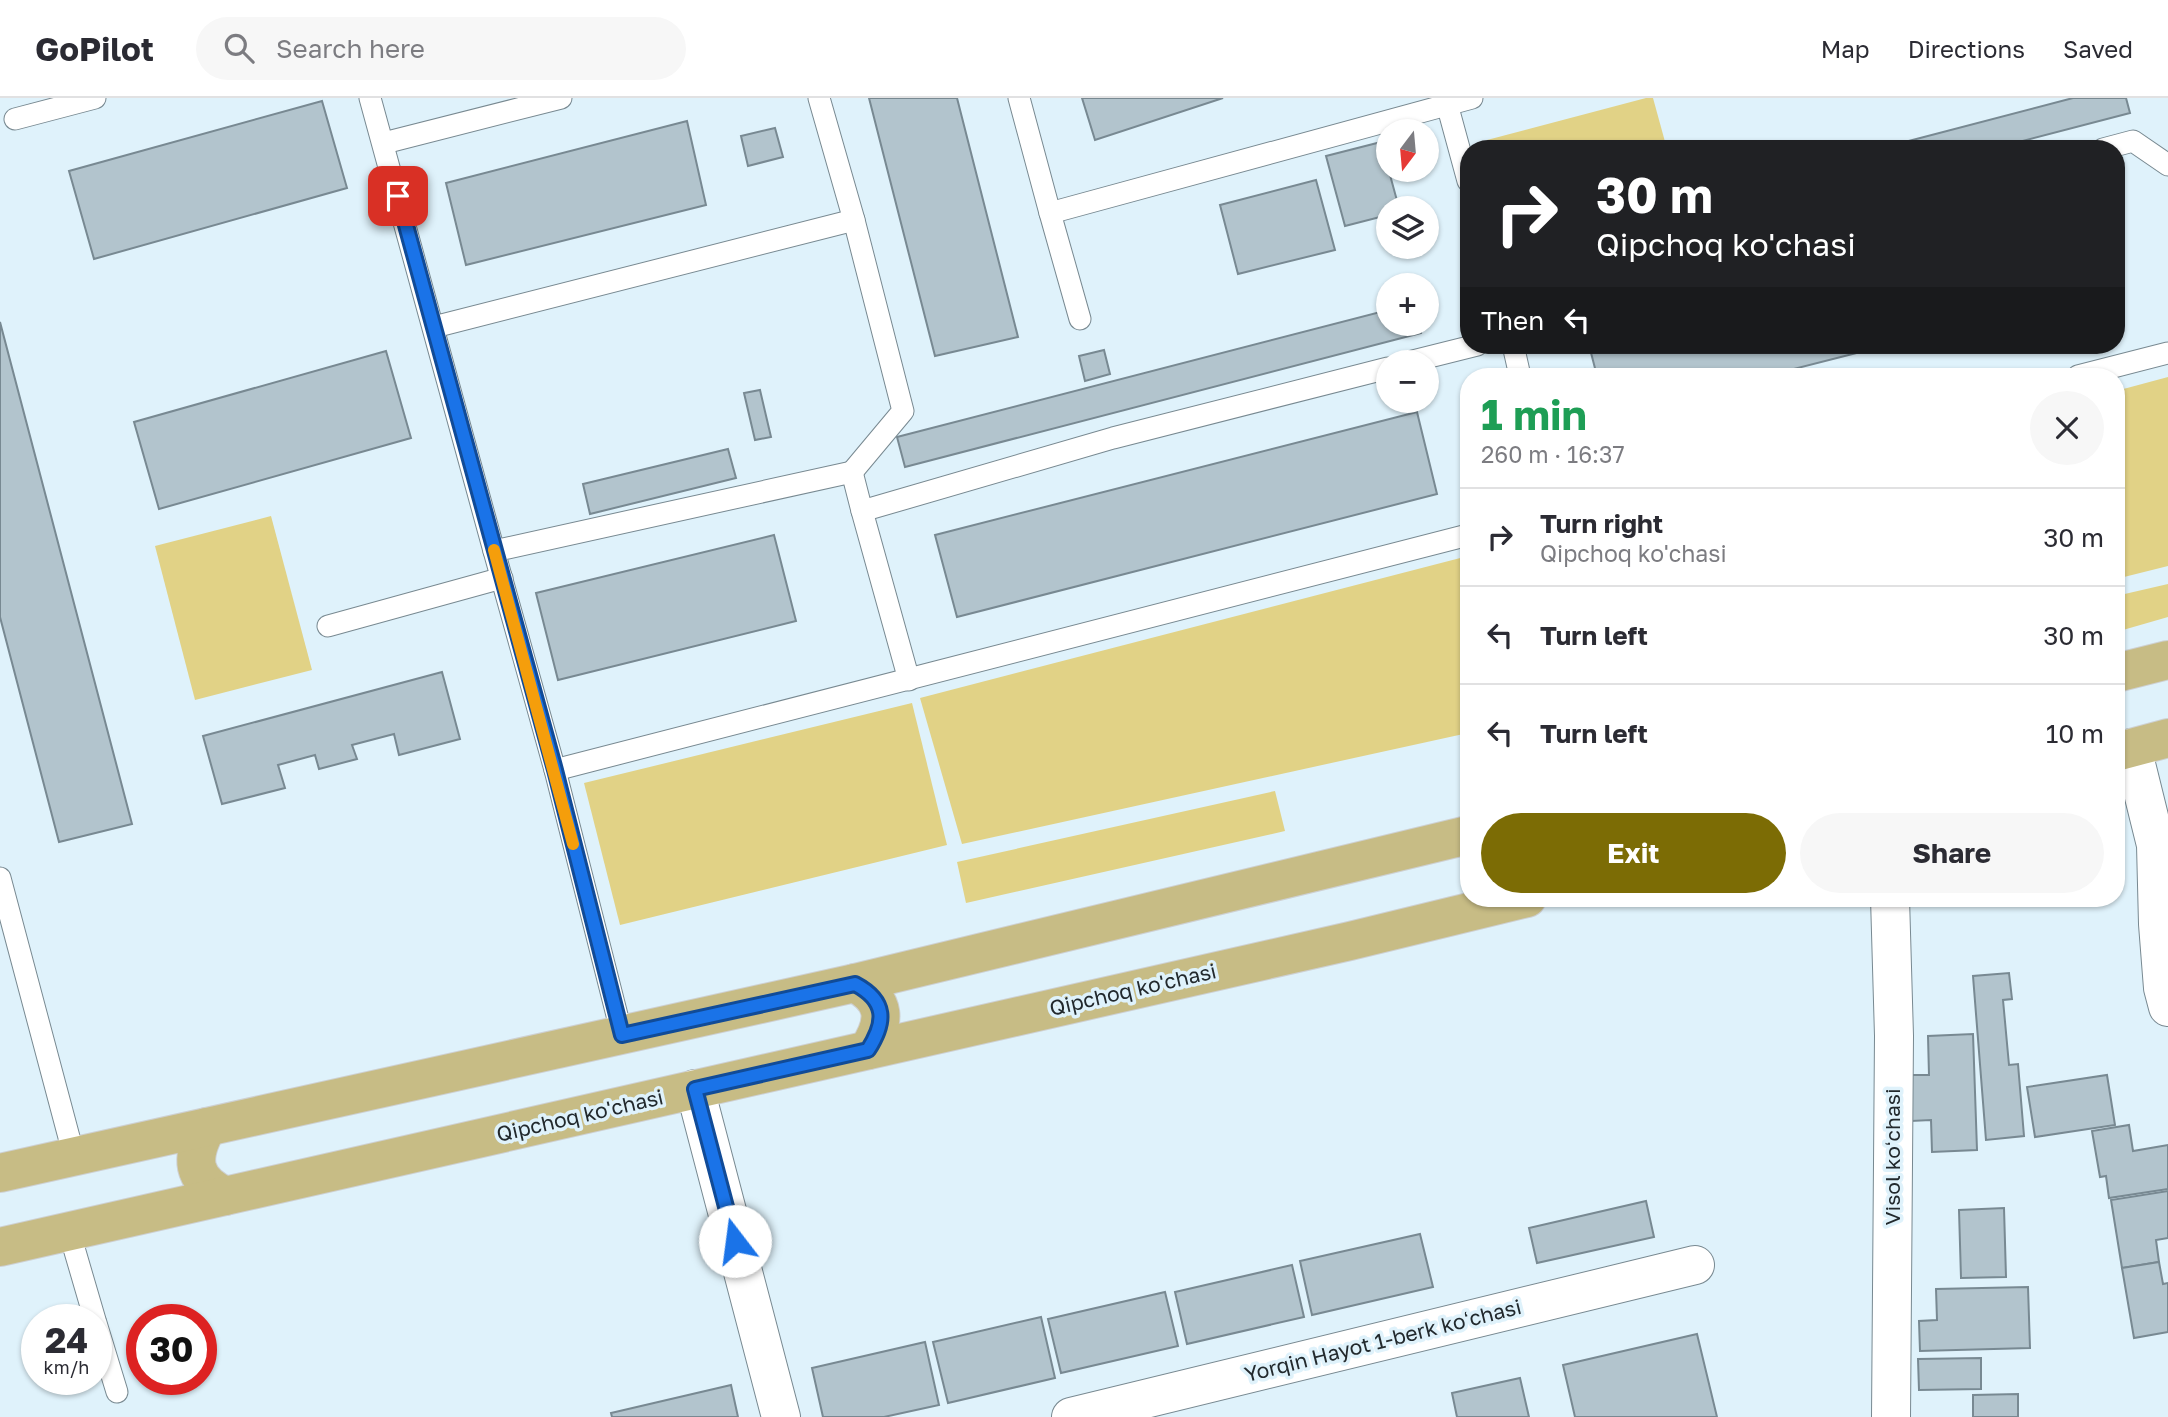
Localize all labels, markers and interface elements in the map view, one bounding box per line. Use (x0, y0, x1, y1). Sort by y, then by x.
search box (196, 17, 686, 80)
text: GoPilot (35, 29, 154, 68)
icon: search (220, 29, 258, 67)
text: Search here (276, 33, 425, 64)
text: Map (1821, 34, 1870, 63)
text: Directions (1908, 34, 2025, 63)
text: Saved (2063, 34, 2133, 63)
north arrow (1376, 119, 1438, 182)
map controls (1376, 119, 1439, 413)
text: 30 m (1596, 165, 1713, 224)
pin (368, 166, 428, 226)
icon: right (1481, 168, 1572, 259)
icon: arrive (379, 177, 417, 215)
button: layers (1376, 196, 1439, 259)
text: Qipchoq ko'chasi (1596, 225, 1856, 263)
button: + (1376, 273, 1439, 336)
icon: left (1558, 301, 1596, 339)
text: Then (1481, 305, 1544, 336)
button: − (1376, 350, 1439, 413)
text: 1 min (1481, 389, 1587, 439)
button: close (2030, 391, 2104, 465)
text: 260 m · 16:37 (1481, 440, 1625, 468)
text: Turn right (1540, 508, 1663, 539)
icon: right (1481, 518, 1519, 556)
text: 30 m (2043, 522, 2104, 553)
text: Qipchoq ko'chasi (1540, 539, 1727, 567)
icon: left (1481, 616, 1519, 654)
text: Turn left (1540, 620, 1648, 651)
text: 30 m (2043, 620, 2104, 651)
icon: left (1481, 714, 1519, 752)
text: Turn left (1540, 718, 1648, 749)
text: 10 m (2046, 718, 2104, 749)
button: Exit (1481, 813, 1786, 893)
button: Share (1800, 813, 2104, 893)
street label: Qipchoq ko'chasi (1047, 957, 1219, 1021)
street label: Qipchoq ko'chasi (494, 1083, 666, 1147)
street label: Visol koʻchasi (1879, 1088, 1905, 1226)
position arrow (698, 1204, 772, 1278)
street label: Yorqin Hayot 1-berk koʻchasi (1242, 1293, 1524, 1387)
speed limit sign: 30 (126, 1304, 217, 1395)
text: 24 (45, 1319, 88, 1361)
text: km/h (44, 1356, 89, 1378)

